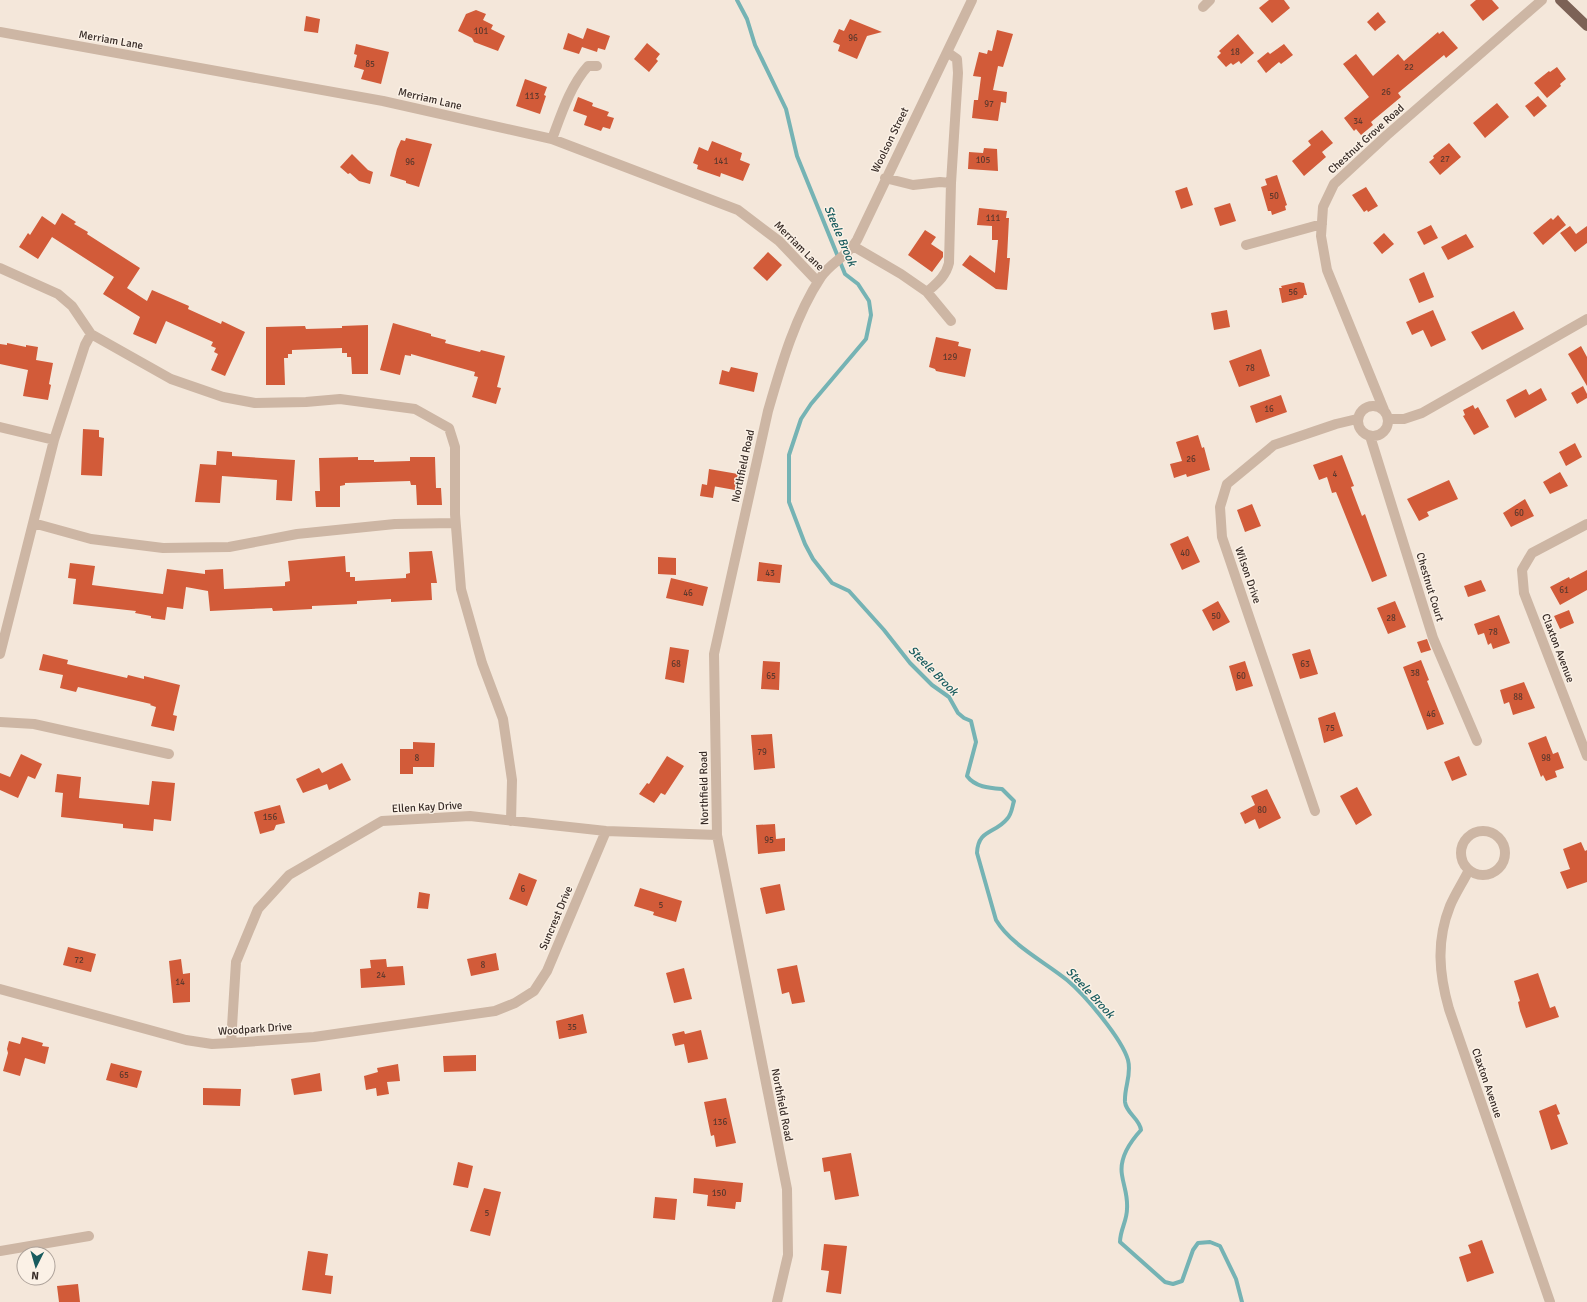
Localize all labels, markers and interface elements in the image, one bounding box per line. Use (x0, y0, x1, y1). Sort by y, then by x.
house number: 101 (474, 26, 488, 37)
street label: Merriam Lane (78, 28, 144, 52)
house number: 96 (848, 33, 858, 44)
house number: 18 (1230, 47, 1240, 58)
house number: 85 (365, 59, 375, 70)
house number: 22 (1404, 62, 1414, 73)
street label: Merriam Lane (397, 85, 463, 113)
house number: 26 (1381, 87, 1391, 98)
house number: 113 (525, 91, 539, 102)
house number: 97 (984, 99, 994, 110)
street label: Chestnut Grove Road (1325, 101, 1407, 177)
street label: Woolson Street (869, 105, 912, 175)
house number: 34 (1353, 116, 1363, 127)
house number: 27 (1440, 154, 1450, 165)
house number: 105 (976, 155, 990, 166)
house number: 141 (714, 156, 728, 167)
house number: 96 (405, 157, 415, 168)
house number: 50 (1269, 191, 1279, 202)
water label: Steele Brook (820, 203, 860, 270)
house number: 111 (986, 213, 1000, 224)
street label: Merriam Lane (771, 218, 827, 274)
house number: 56 (1288, 287, 1298, 298)
house number: 129 (943, 352, 957, 363)
house number: 78 (1245, 363, 1255, 374)
house number: 16 (1264, 404, 1274, 415)
street label: Northfield Road (729, 428, 757, 504)
house number: 26 (1186, 454, 1196, 465)
house number: 4 (1333, 469, 1338, 480)
house number: 60 (1514, 508, 1524, 519)
street label: Wilson Drive (1232, 545, 1264, 605)
house number: 40 (1180, 548, 1190, 559)
street label: Chestnut Court (1413, 551, 1447, 623)
house number: 43 (765, 568, 775, 579)
house number: 61 (1559, 585, 1569, 596)
house number: 46 (683, 588, 693, 599)
house number: 50 (1211, 611, 1221, 622)
street label: Claxton Avenue (1539, 612, 1577, 684)
house number: 28 (1386, 613, 1396, 624)
house number: 78 (1488, 627, 1498, 638)
water label: Steele Brook (905, 643, 962, 700)
house number: 68 (671, 659, 681, 670)
house number: 63 (1300, 659, 1310, 670)
house number: 38 (1410, 668, 1420, 679)
house number: 65 (766, 671, 776, 682)
house number: 60 (1236, 671, 1246, 682)
house number: 88 (1513, 692, 1523, 703)
house number: 46 (1426, 709, 1436, 720)
house number: 75 (1325, 723, 1335, 734)
house number: 79 (757, 747, 767, 758)
street label: Northfield Road (697, 751, 711, 825)
house number: 8 (415, 753, 420, 764)
house number: 98 (1541, 753, 1551, 764)
street label: Ellen Kay Drive (391, 799, 463, 815)
house number: 80 (1257, 805, 1267, 816)
house number: 156 (263, 812, 277, 823)
house number: 95 (764, 835, 774, 846)
house number: 6 (521, 884, 526, 895)
street label: Suncrest Drive (537, 884, 575, 952)
house number: 5 (659, 900, 664, 911)
house number: 72 (74, 955, 84, 966)
house number: 8 (481, 960, 486, 971)
water label: Steele Brook (1062, 964, 1118, 1022)
house number: 24 (376, 970, 386, 981)
house number: 14 (175, 977, 185, 988)
street label: Woodpark Drive (218, 1020, 292, 1038)
house number: 35 (567, 1022, 577, 1033)
street label: Claxton Avenue (1469, 1046, 1505, 1120)
street label: Northfield Road (769, 1067, 795, 1143)
house number: 65 (119, 1070, 129, 1081)
house number: 136 (713, 1117, 727, 1128)
house number: 150 (712, 1188, 726, 1199)
house number: 5 (485, 1208, 490, 1219)
north arrow (16, 1246, 56, 1286)
text: N (31, 1269, 40, 1282)

